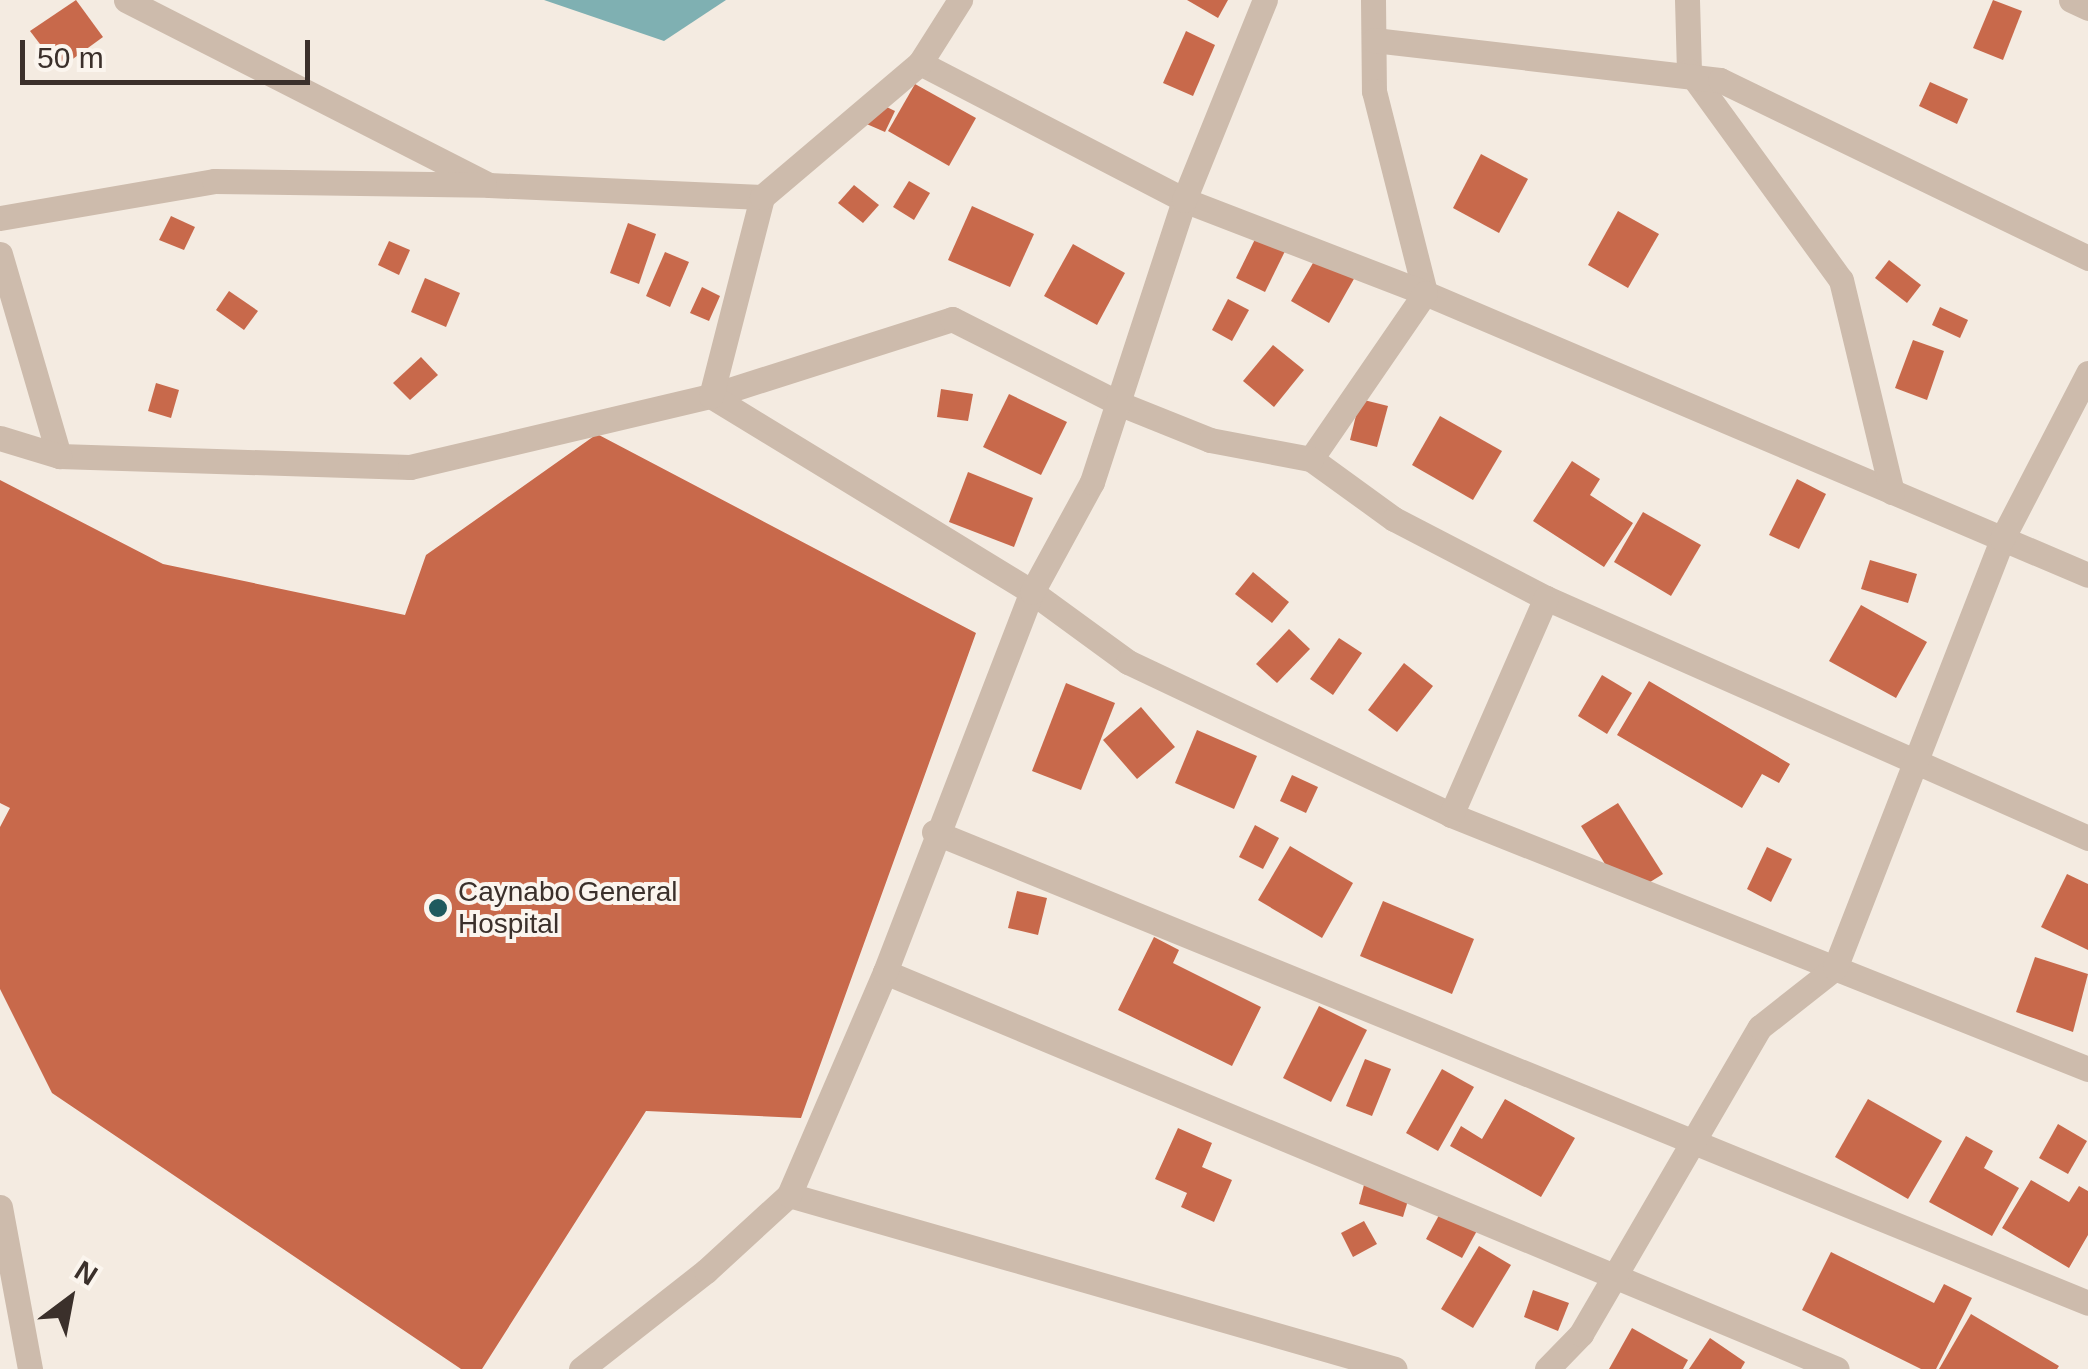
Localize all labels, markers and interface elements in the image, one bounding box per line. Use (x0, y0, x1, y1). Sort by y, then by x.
scale bar (25, 20, 315, 82)
text: 50 m (37, 41, 104, 74)
place label: Caynabo General Hospital (458, 875, 677, 941)
marker: Caynabo General Hospital (427, 897, 449, 919)
north arrow (20, 1249, 120, 1349)
text: N (69, 1255, 103, 1292)

